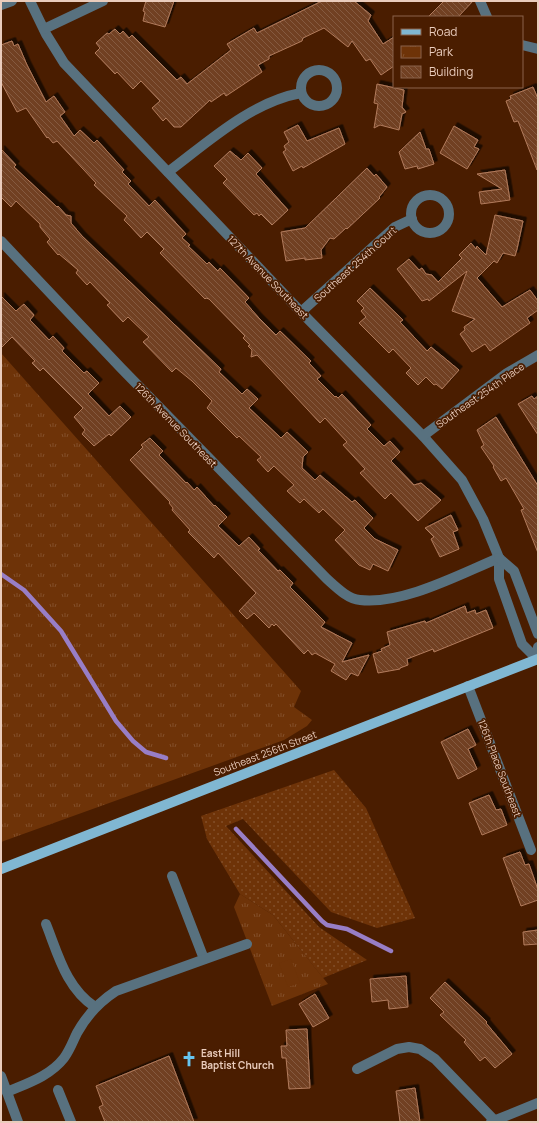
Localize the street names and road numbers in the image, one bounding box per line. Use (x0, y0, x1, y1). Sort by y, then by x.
street label: Southeast 254th Court (311, 223, 399, 305)
street label: 127th Avenue Southeast (224, 232, 312, 322)
street label: Southeast 254th Place (433, 359, 527, 431)
street label: 126th Avenue Southeast (132, 380, 220, 470)
street label: 126th Place Southeast (475, 717, 525, 819)
street label: Southeast 256th Street (211, 727, 319, 779)

